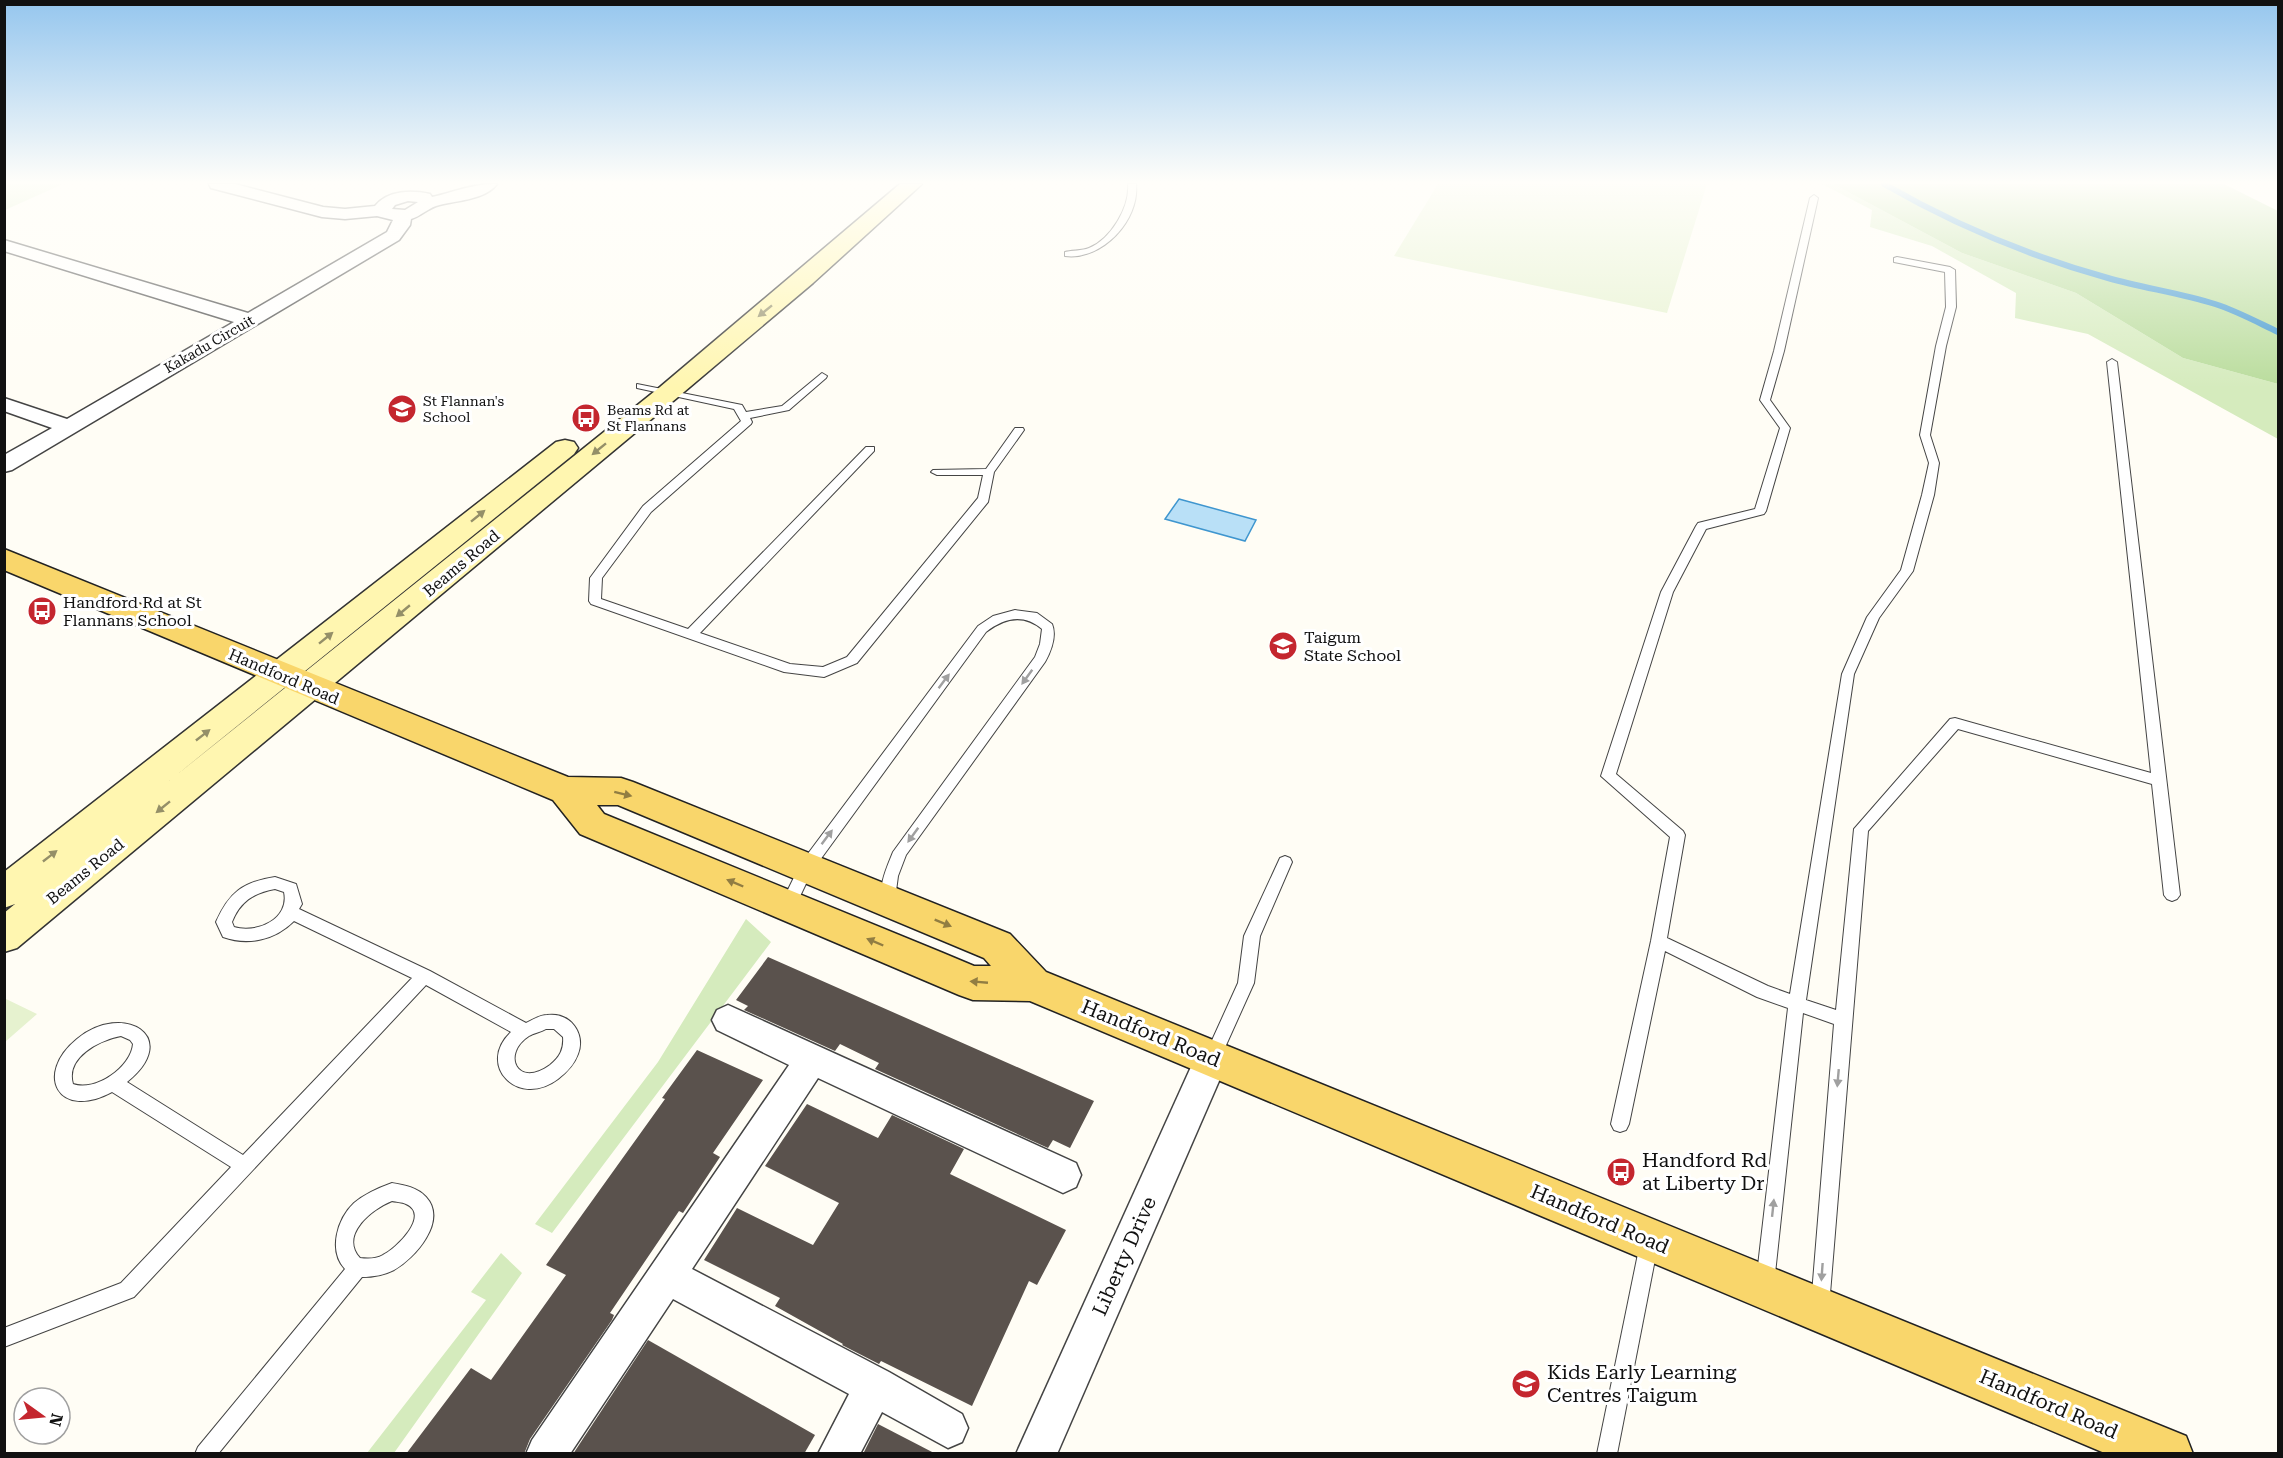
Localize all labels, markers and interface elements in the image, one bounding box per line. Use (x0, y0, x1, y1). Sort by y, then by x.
one-way arrow (757, 305, 773, 318)
street label: Kakadu Circuit (161, 312, 257, 376)
school or university icon: St Flannan's School (386, 393, 418, 425)
place label: St Flannan's School (423, 393, 505, 425)
bus stop icon: Beams Rd at St Flannans (570, 402, 602, 434)
place label: Beams Rd at St Flannans (607, 402, 689, 434)
one-way arrow (591, 442, 607, 455)
one-way arrow (471, 511, 486, 523)
street label: Beams Road (419, 526, 503, 601)
place label: Handford Rd at St Flannans School (63, 593, 202, 630)
bus stop icon: Handford Rd at St Flannans School (26, 595, 58, 627)
one-way arrow (396, 604, 411, 617)
place label: Taigum State School (1304, 628, 1401, 665)
school or university icon: Taigum State School (1267, 630, 1299, 662)
one-way arrow (318, 632, 334, 645)
street label: Handford Road (226, 645, 342, 708)
one-way arrow (1021, 669, 1033, 685)
one-way arrow (937, 673, 949, 688)
one-way arrow (195, 729, 211, 742)
one-way arrow (614, 790, 632, 800)
one-way arrow (155, 800, 171, 813)
one-way arrow (907, 827, 919, 843)
one-way arrow (821, 830, 833, 845)
street label: Beams Road (43, 835, 128, 908)
one-way arrow (43, 851, 58, 863)
one-way arrow (725, 878, 743, 888)
one-way arrow (934, 919, 952, 928)
one-way arrow (867, 938, 884, 947)
one-way arrow (969, 977, 988, 987)
street label: Handford Road (1078, 994, 1224, 1072)
one-way arrow (1833, 1068, 1843, 1087)
place label: Handford Rd at Liberty Dr (1642, 1148, 1768, 1195)
bus stop icon: Handford Rd at Liberty Dr (1605, 1156, 1637, 1188)
street label: Handford Road (1527, 1179, 1673, 1259)
street label: Liberty Drive (1087, 1193, 1161, 1319)
one-way arrow (1768, 1198, 1778, 1217)
one-way arrow (1817, 1263, 1827, 1282)
place label: Kids Early Learning Centres Taigum (1547, 1360, 1737, 1407)
street label: Handford Road (1976, 1364, 2122, 1444)
school or university icon: Kids Early Learning Centres Taigum (1510, 1368, 1542, 1400)
north arrow (12, 1386, 72, 1446)
text: N (45, 1411, 67, 1428)

